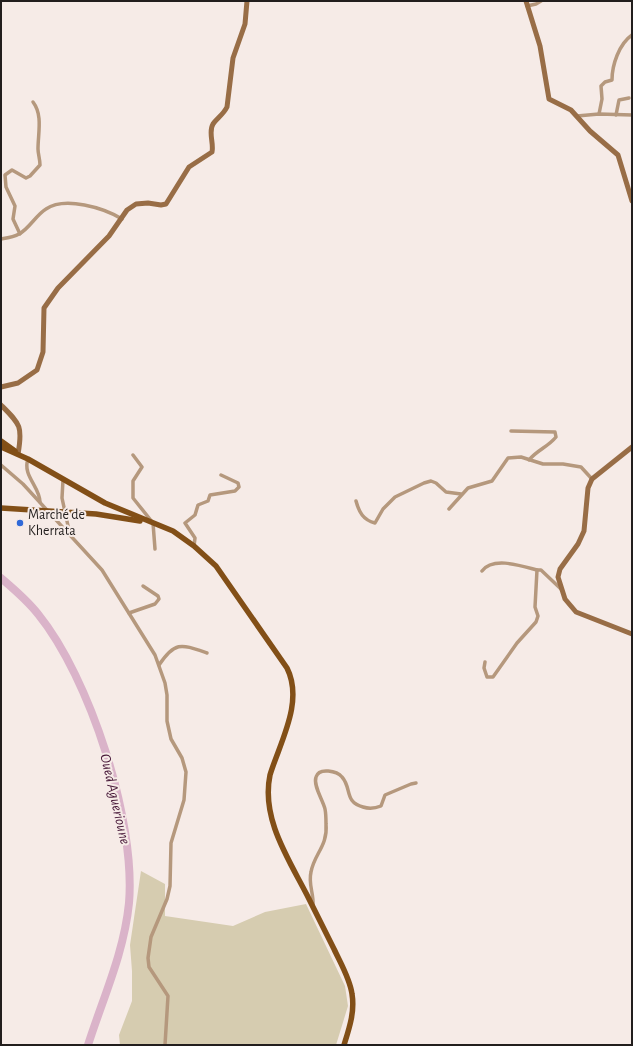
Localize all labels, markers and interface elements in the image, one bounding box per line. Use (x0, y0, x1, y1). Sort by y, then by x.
place label: Marché de Kherrata (28, 508, 85, 538)
marker: Marché de Kherrata (15, 518, 25, 528)
water label: Oued Aguerioune (97, 752, 133, 846)

